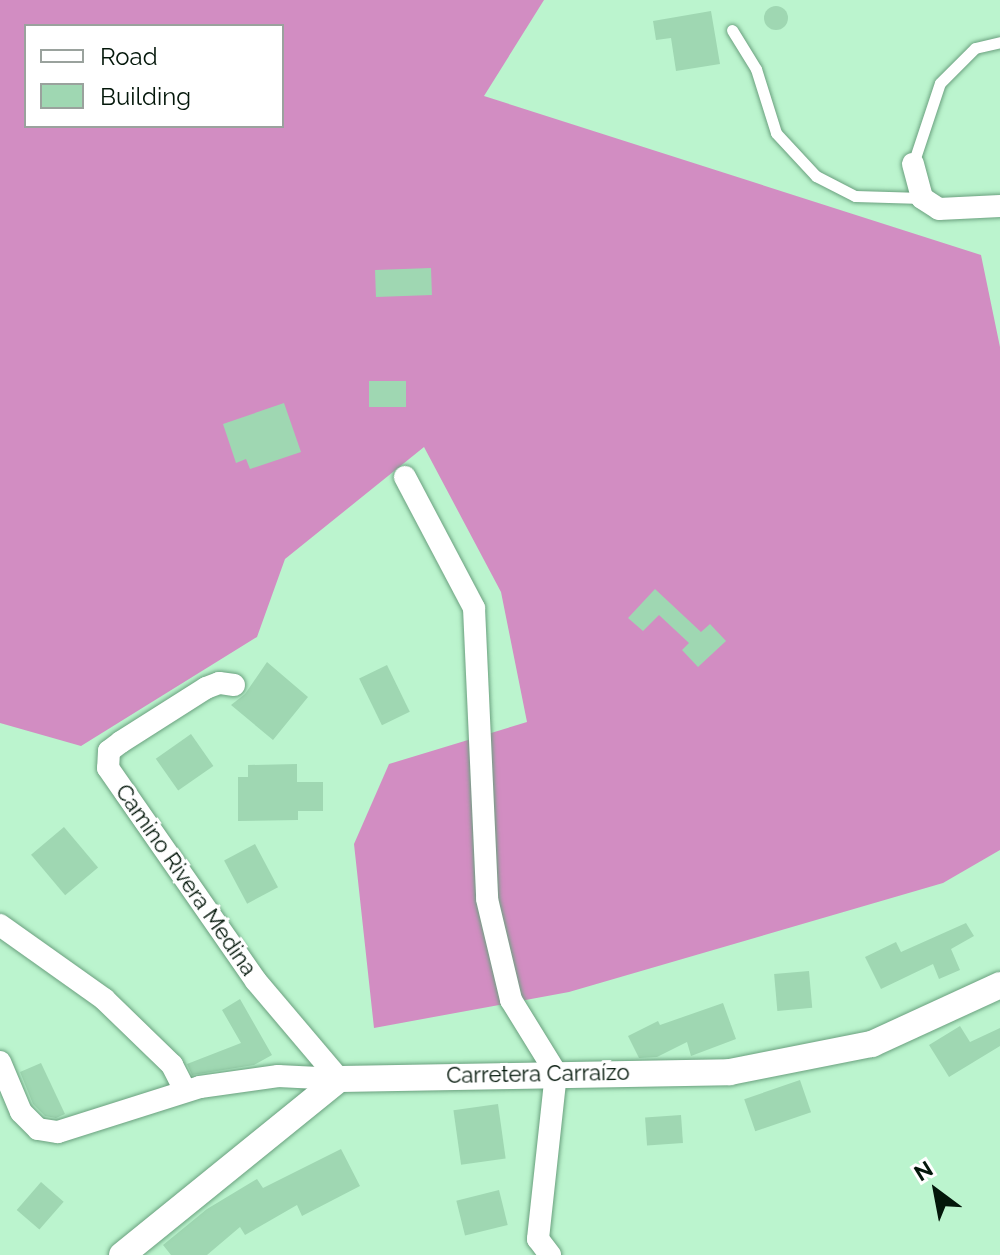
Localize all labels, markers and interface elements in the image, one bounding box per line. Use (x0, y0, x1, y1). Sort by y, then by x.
legend (24, 24, 284, 128)
text: Road (100, 42, 158, 71)
text: Building (100, 82, 191, 111)
street label: Camino Rivera Medina (110, 779, 262, 981)
street label: Carretera Carraízo (446, 1059, 630, 1089)
north arrow (896, 1151, 976, 1231)
text: N (909, 1155, 937, 1186)

